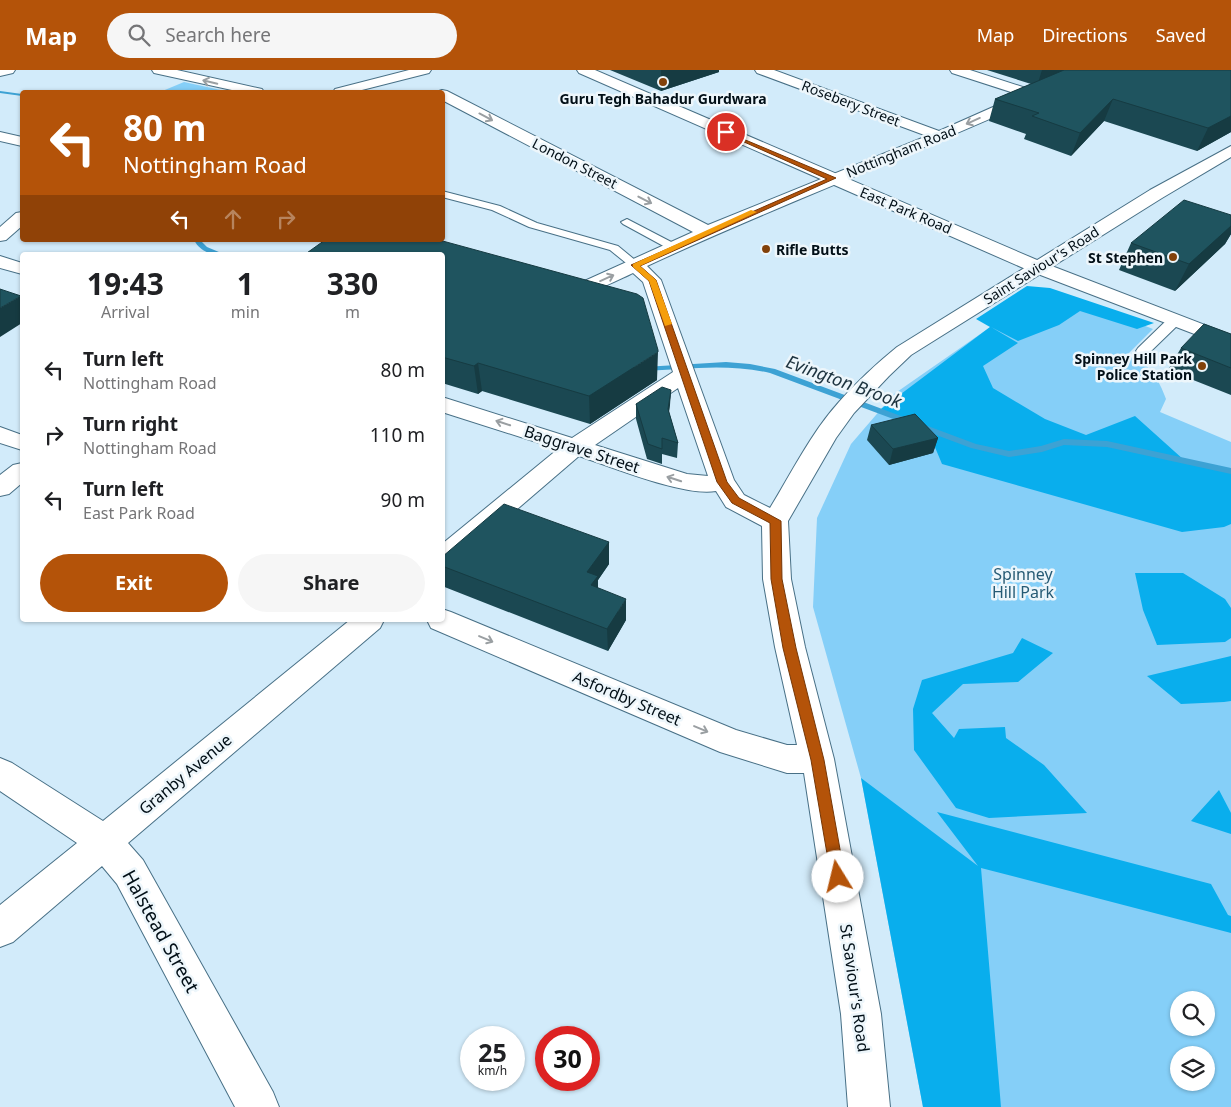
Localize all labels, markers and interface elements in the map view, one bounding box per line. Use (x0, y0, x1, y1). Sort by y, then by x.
search box (107, 13, 457, 58)
text: Map (25, 19, 77, 52)
icon: search (125, 21, 153, 49)
text: Search here (165, 22, 271, 48)
text: Map (977, 23, 1014, 47)
text: Directions (1042, 23, 1128, 47)
text: Saved (1156, 23, 1206, 47)
marker: Guru Tegh Bahadur Gurdwara (657, 76, 669, 88)
street label: Rosebery Street (799, 76, 903, 130)
one-way arrow (202, 77, 218, 86)
place label: Guru Tegh Bahadur Gurdwara (559, 89, 767, 108)
text: 80 m (123, 104, 206, 151)
icon: left (40, 110, 105, 175)
pin (705, 111, 747, 153)
one-way arrow (478, 112, 493, 122)
one-way arrow (966, 117, 981, 127)
icon: arrive (712, 118, 740, 146)
street label: Nottingham Road (843, 120, 959, 182)
street label: London Street (529, 133, 621, 193)
text: Nottingham Road (123, 149, 307, 179)
street label: East Park Road (857, 182, 955, 238)
one-way arrow (638, 195, 653, 205)
icon: left (166, 205, 194, 233)
icon: ahead (219, 205, 247, 233)
icon: right (272, 205, 300, 233)
street label: Saint Saviour's Road (980, 222, 1102, 308)
place label: Rifle Butts (776, 240, 849, 259)
marker: Rifle Butts (760, 243, 772, 255)
place label: St Stephen (1088, 248, 1163, 267)
marker: St Stephen (1167, 251, 1179, 263)
text: 19:43 (87, 263, 164, 304)
text: 1 (237, 263, 254, 304)
text: 330 (327, 263, 378, 304)
one-way arrow (599, 272, 614, 282)
text: Arrival (101, 301, 150, 323)
text: min (231, 301, 260, 323)
text: m (345, 301, 360, 323)
text: Turn left (83, 346, 164, 372)
water label: Evington Brook (783, 349, 906, 413)
place label: Spinney Hill Park Police Station (1074, 349, 1192, 384)
icon: left (40, 356, 68, 384)
text: 80 m (381, 357, 425, 383)
marker: Spinney Hill Park Police Station (1196, 360, 1208, 372)
text: Nottingham Road (83, 372, 217, 394)
text: Turn right (83, 411, 178, 437)
one-way arrow (495, 418, 511, 428)
street label: Baggrave Street (521, 420, 643, 478)
icon: right (40, 421, 68, 449)
text: 110 m (370, 422, 425, 448)
text: Nottingham Road (83, 437, 217, 459)
one-way arrow (667, 474, 683, 483)
text: Turn left (83, 476, 164, 502)
icon: left (40, 486, 68, 514)
text: 90 m (381, 487, 425, 513)
text: East Park Road (83, 502, 195, 524)
button: Exit (40, 554, 228, 612)
button: Share (238, 554, 425, 612)
park label: Spinney Hill Park (992, 563, 1055, 603)
one-way arrow (478, 635, 493, 644)
street label: Asfordby Street (569, 665, 685, 731)
one-way arrow (693, 725, 708, 735)
street label: Granby Avenue (134, 729, 236, 819)
position arrow (811, 850, 863, 902)
street label: Halstead Street (117, 865, 206, 997)
street label: St Saviour's Road (835, 923, 875, 1053)
map controls (1170, 991, 1215, 1091)
button: search (1170, 991, 1215, 1036)
speed limit sign: 30 (535, 1026, 600, 1091)
text: 25 (478, 1035, 507, 1069)
button: layers (1170, 1046, 1215, 1091)
text: km/h (478, 1062, 507, 1079)

